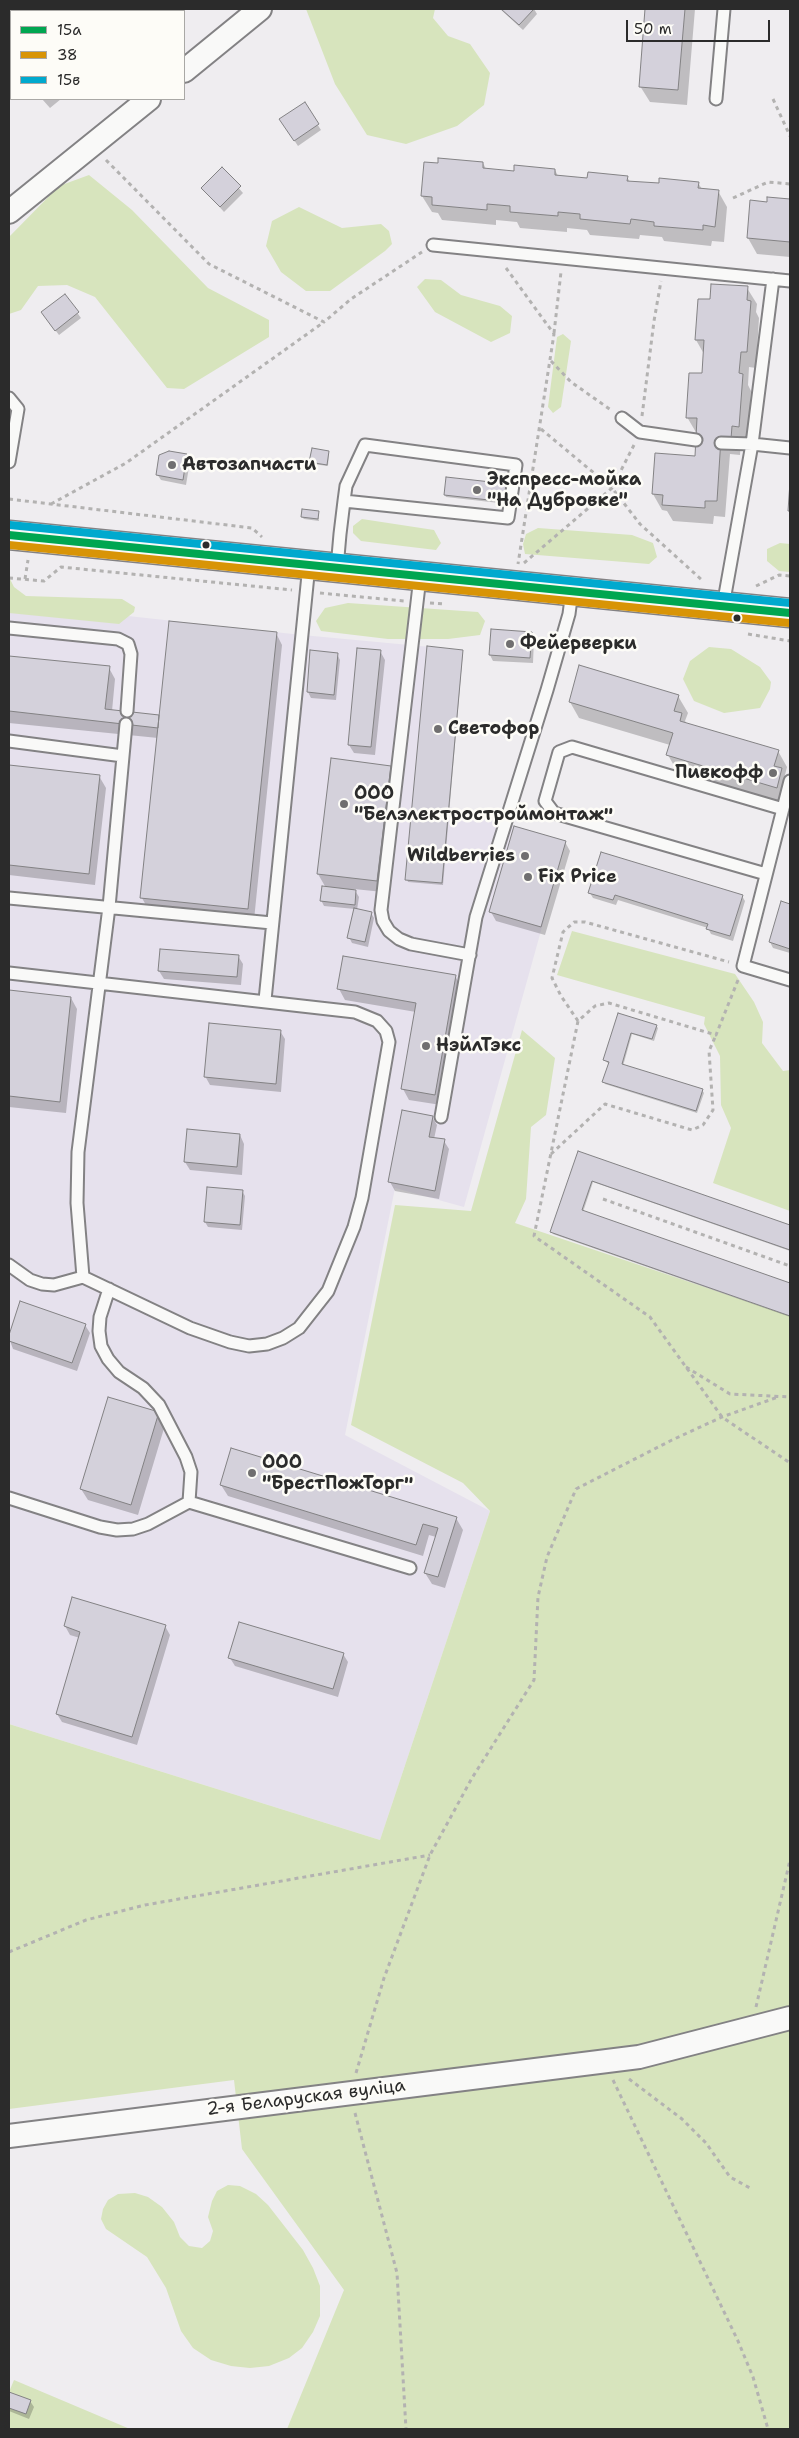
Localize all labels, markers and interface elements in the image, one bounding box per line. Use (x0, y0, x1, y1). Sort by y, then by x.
legend (10, 10, 185, 100)
scale bar (629, 10, 773, 42)
text: 50 m (634, 19, 672, 39)
text: 15а (57, 20, 82, 40)
text: 38 (57, 45, 78, 65)
text: 15в (57, 70, 80, 90)
place label: Автозапчасти (182, 454, 316, 476)
marker: Автозапчасти (166, 459, 178, 471)
place label: Экспресс-мойка "На Дубровке" (487, 469, 641, 512)
marker: Экспресс-мойка "На Дубровке" (471, 484, 483, 496)
unlabelled marker (201, 540, 211, 550)
unlabelled marker (732, 613, 742, 623)
place label: Фейерверки (520, 633, 637, 655)
marker: Фейерверки (504, 638, 516, 650)
place label: Светофор (448, 718, 539, 740)
marker: Светофор (432, 723, 444, 735)
place label: Пивкофф (675, 762, 763, 784)
marker: Пивкофф (767, 767, 779, 779)
place label: ООО "Белэлектростроймонтаж" (354, 783, 613, 826)
marker: ООО "Белэлектростроймонтаж" (338, 798, 350, 810)
place label: Wildberries (407, 845, 515, 867)
marker: Wildberries (519, 850, 531, 862)
place label: Fix Price (538, 866, 617, 888)
marker: Fix Price (522, 871, 534, 883)
place label: НэйлТэкс (436, 1035, 521, 1057)
marker: НэйлТэкс (420, 1040, 432, 1052)
place label: ООО "БрестПожТорг" (262, 1452, 413, 1495)
marker: ООО "БрестПожТорг" (246, 1467, 258, 1479)
street label: 2-я Беларуская вуліца (205, 2075, 407, 2121)

